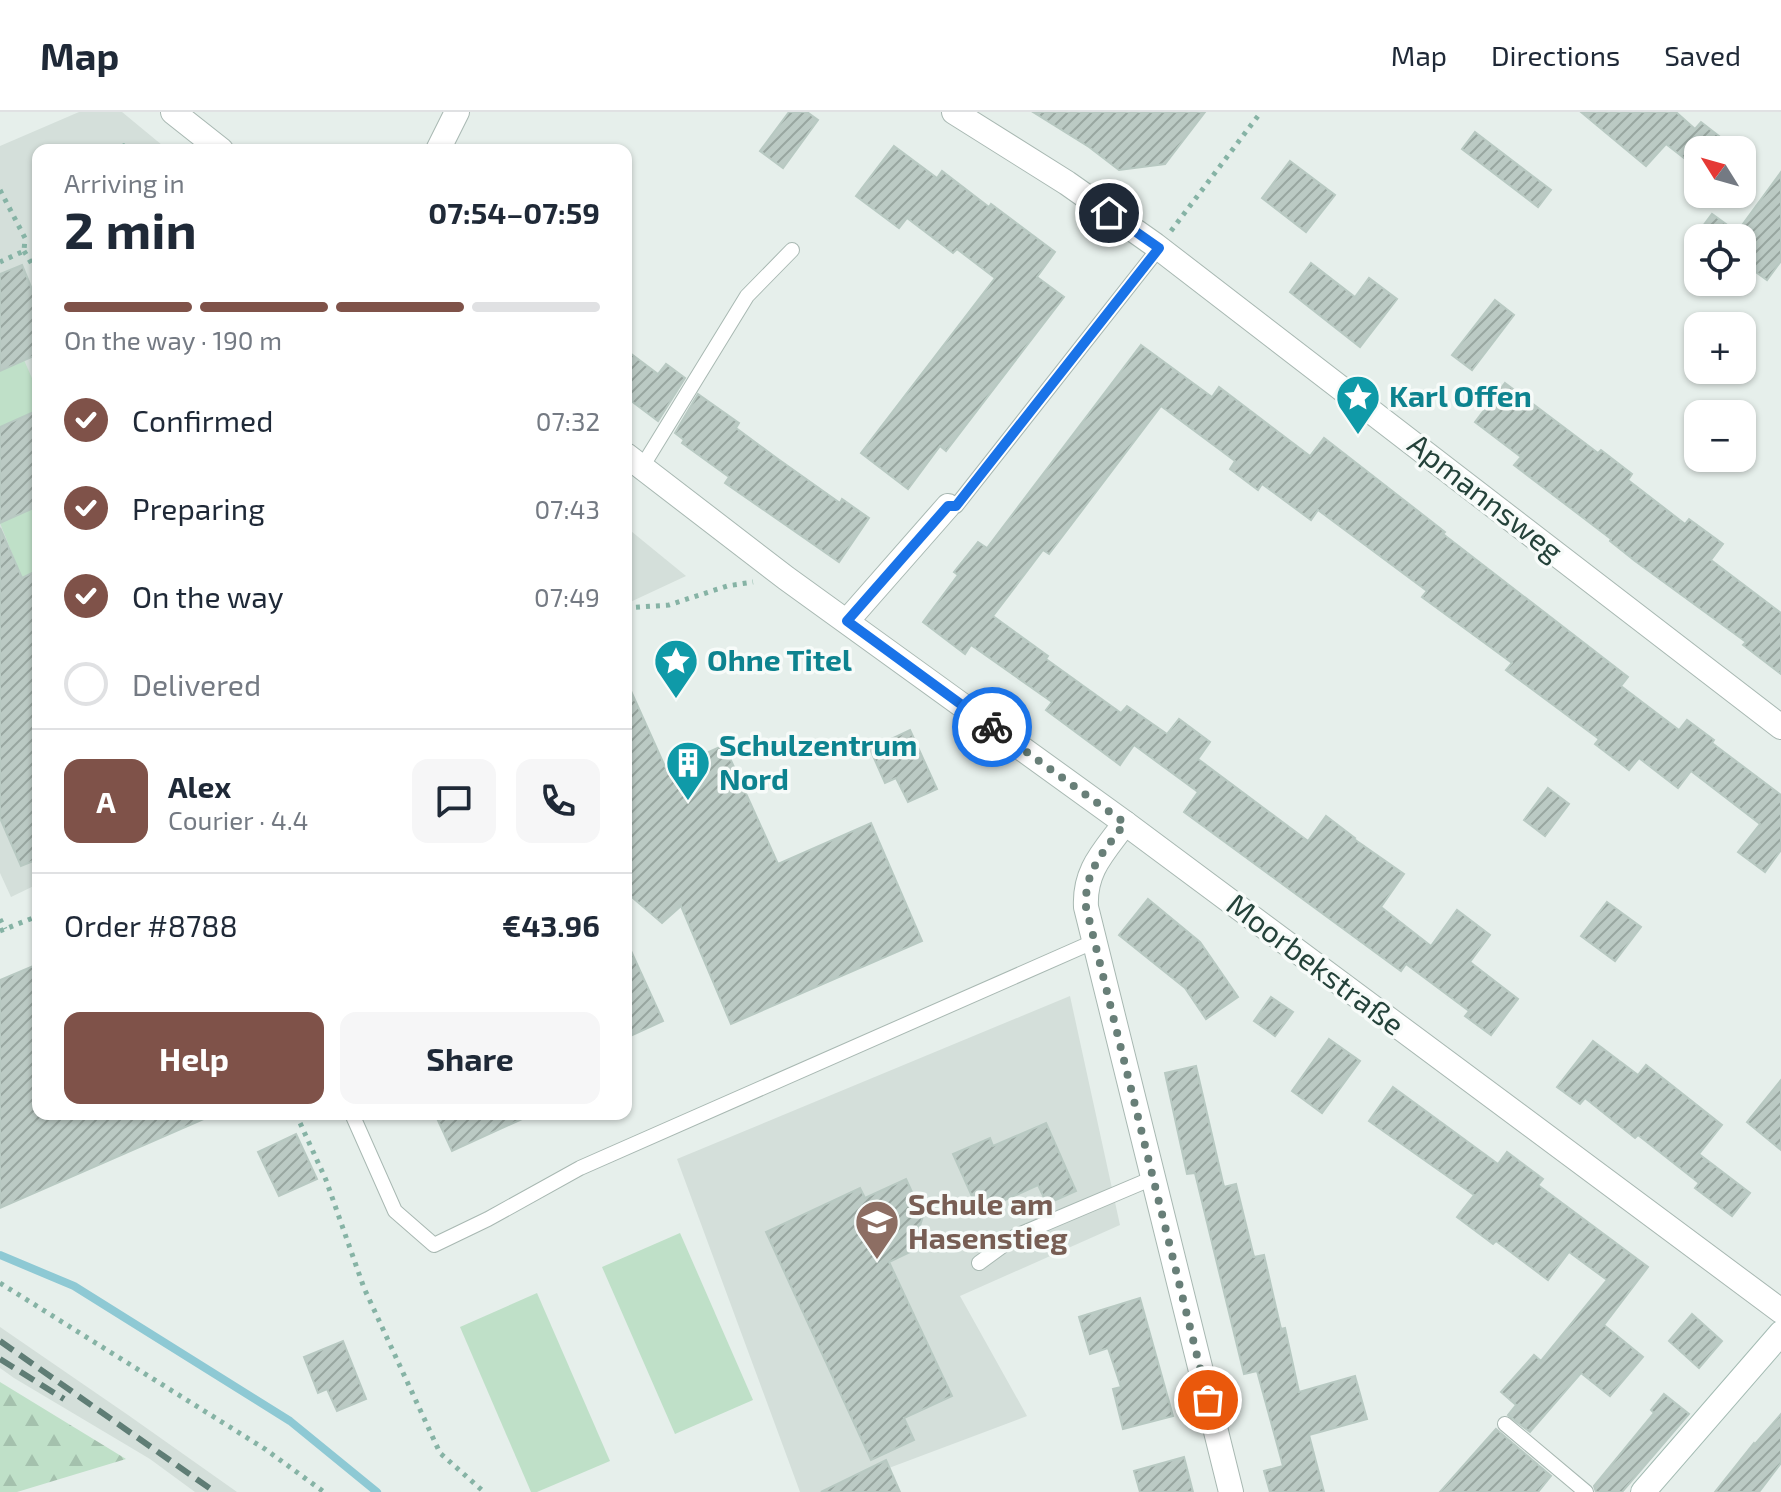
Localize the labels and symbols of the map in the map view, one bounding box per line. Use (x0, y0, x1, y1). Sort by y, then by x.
north arrow (1684, 136, 1756, 208)
pin (1075, 179, 1143, 247)
place icon: Karl Offen (1334, 373, 1382, 436)
place label: Karl Offen (1389, 377, 1532, 413)
street label: Apmannsweg (1402, 425, 1571, 568)
place icon: Ohne Titel (652, 637, 700, 700)
place label: Ohne Titel (707, 641, 852, 677)
courier (952, 687, 1032, 767)
place label: Schulzentrum Nord (719, 726, 918, 796)
building icon: Schulzentrum Nord (664, 739, 712, 802)
street label: Moorbekstraße (1221, 885, 1412, 1042)
place label: Schule am Hasenstieg (908, 1185, 1068, 1255)
school or university icon: Schule am Hasenstieg (853, 1198, 901, 1261)
pin (1174, 1366, 1242, 1434)

